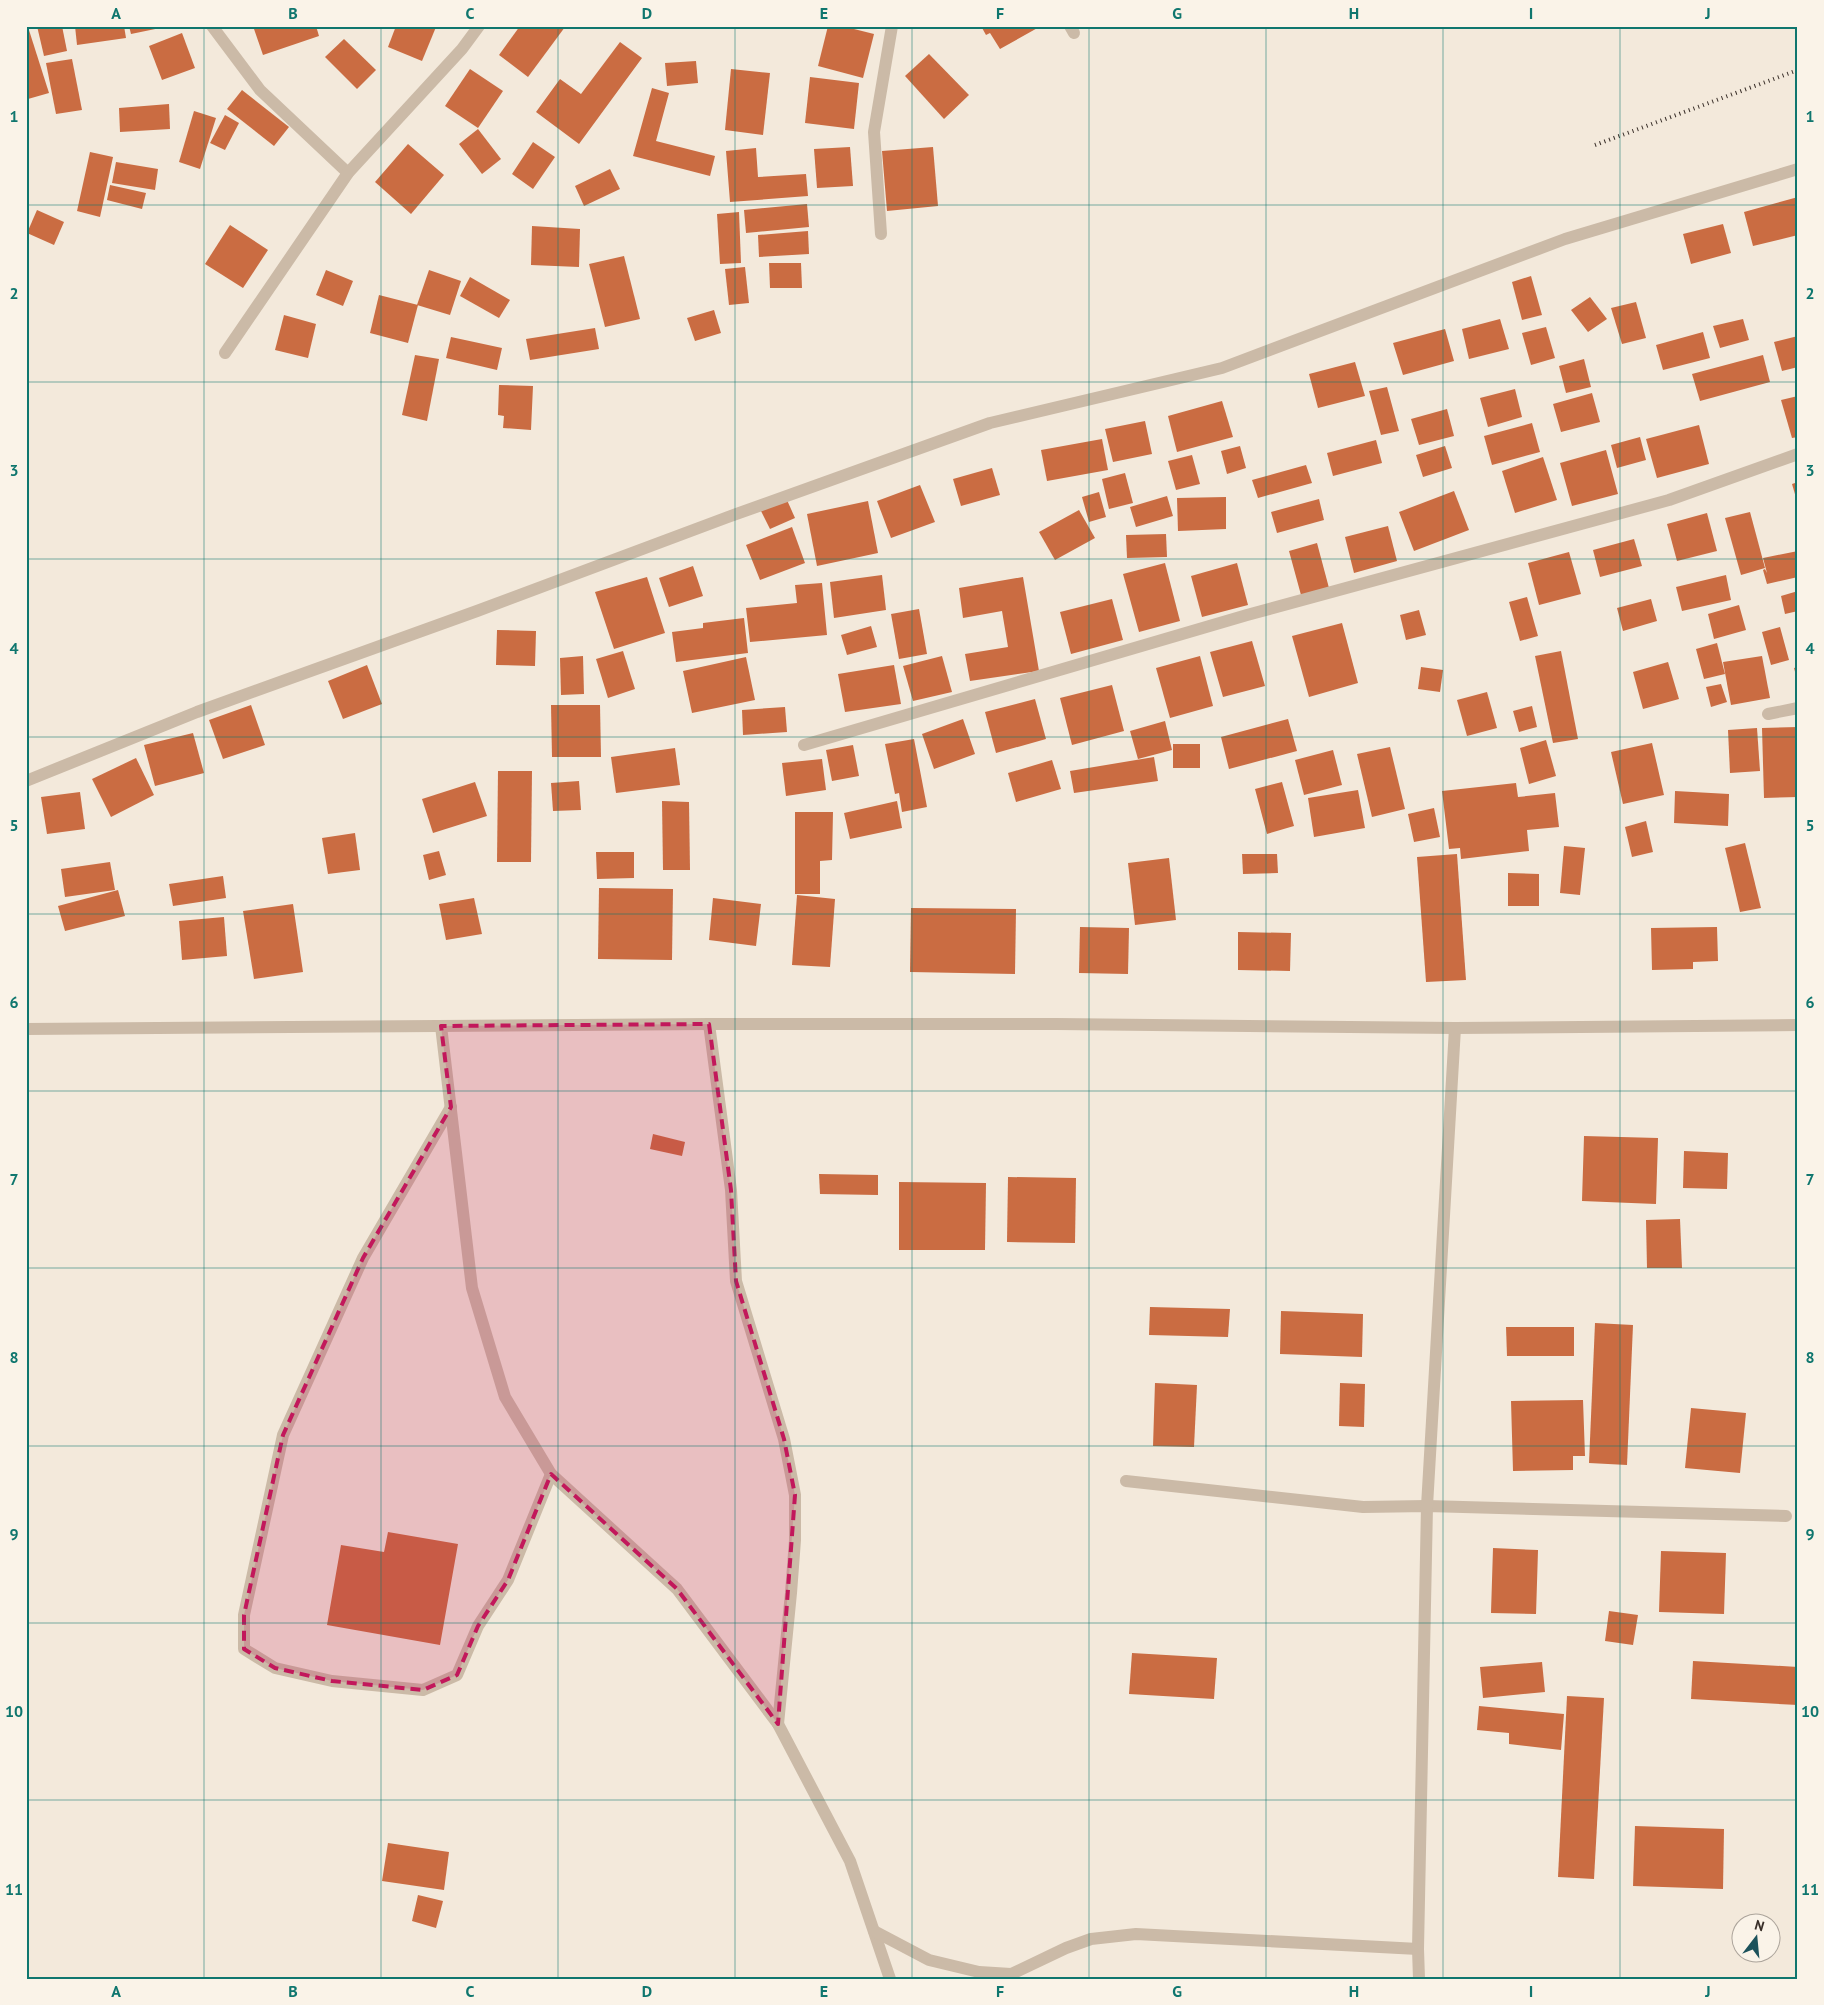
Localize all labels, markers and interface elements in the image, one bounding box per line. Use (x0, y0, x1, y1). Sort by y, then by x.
text: A (111, 3, 121, 23)
text: B (288, 3, 298, 23)
text: C (466, 3, 475, 23)
text: D (642, 3, 652, 23)
text: E (820, 3, 828, 23)
text: F (996, 3, 1004, 23)
text: G (1172, 3, 1182, 23)
text: H (1349, 3, 1359, 23)
text: I (1529, 3, 1533, 23)
text: J (1704, 3, 1711, 23)
text: 1 (9, 106, 19, 126)
text: 1 (1805, 106, 1815, 126)
text: 2 (9, 283, 19, 303)
text: 2 (1805, 283, 1815, 303)
text: 3 (9, 460, 19, 480)
text: 3 (1805, 460, 1815, 480)
text: 4 (9, 638, 19, 658)
text: 4 (1805, 638, 1815, 658)
text: 5 (9, 815, 19, 835)
text: 5 (1805, 815, 1815, 835)
text: 6 (9, 992, 19, 1012)
text: 6 (1805, 992, 1815, 1012)
text: 7 (9, 1169, 19, 1189)
text: 7 (1805, 1169, 1815, 1189)
text: 8 (9, 1347, 19, 1367)
text: 8 (1805, 1347, 1815, 1367)
text: 9 (9, 1524, 19, 1544)
text: 9 (1805, 1524, 1815, 1544)
text: 10 (5, 1701, 23, 1721)
text: 10 (1801, 1701, 1819, 1721)
text: 11 (5, 1879, 23, 1899)
text: 11 (1801, 1879, 1819, 1899)
north arrow (1732, 1912, 1782, 1962)
text: N (1753, 1916, 1766, 1935)
text: A (111, 1981, 121, 2001)
text: B (288, 1981, 298, 2001)
text: C (466, 1981, 475, 2001)
text: D (642, 1981, 652, 2001)
text: E (820, 1981, 828, 2001)
text: F (996, 1981, 1004, 2001)
text: G (1172, 1981, 1182, 2001)
text: H (1349, 1981, 1359, 2001)
text: I (1529, 1981, 1533, 2001)
text: J (1704, 1981, 1711, 2001)

